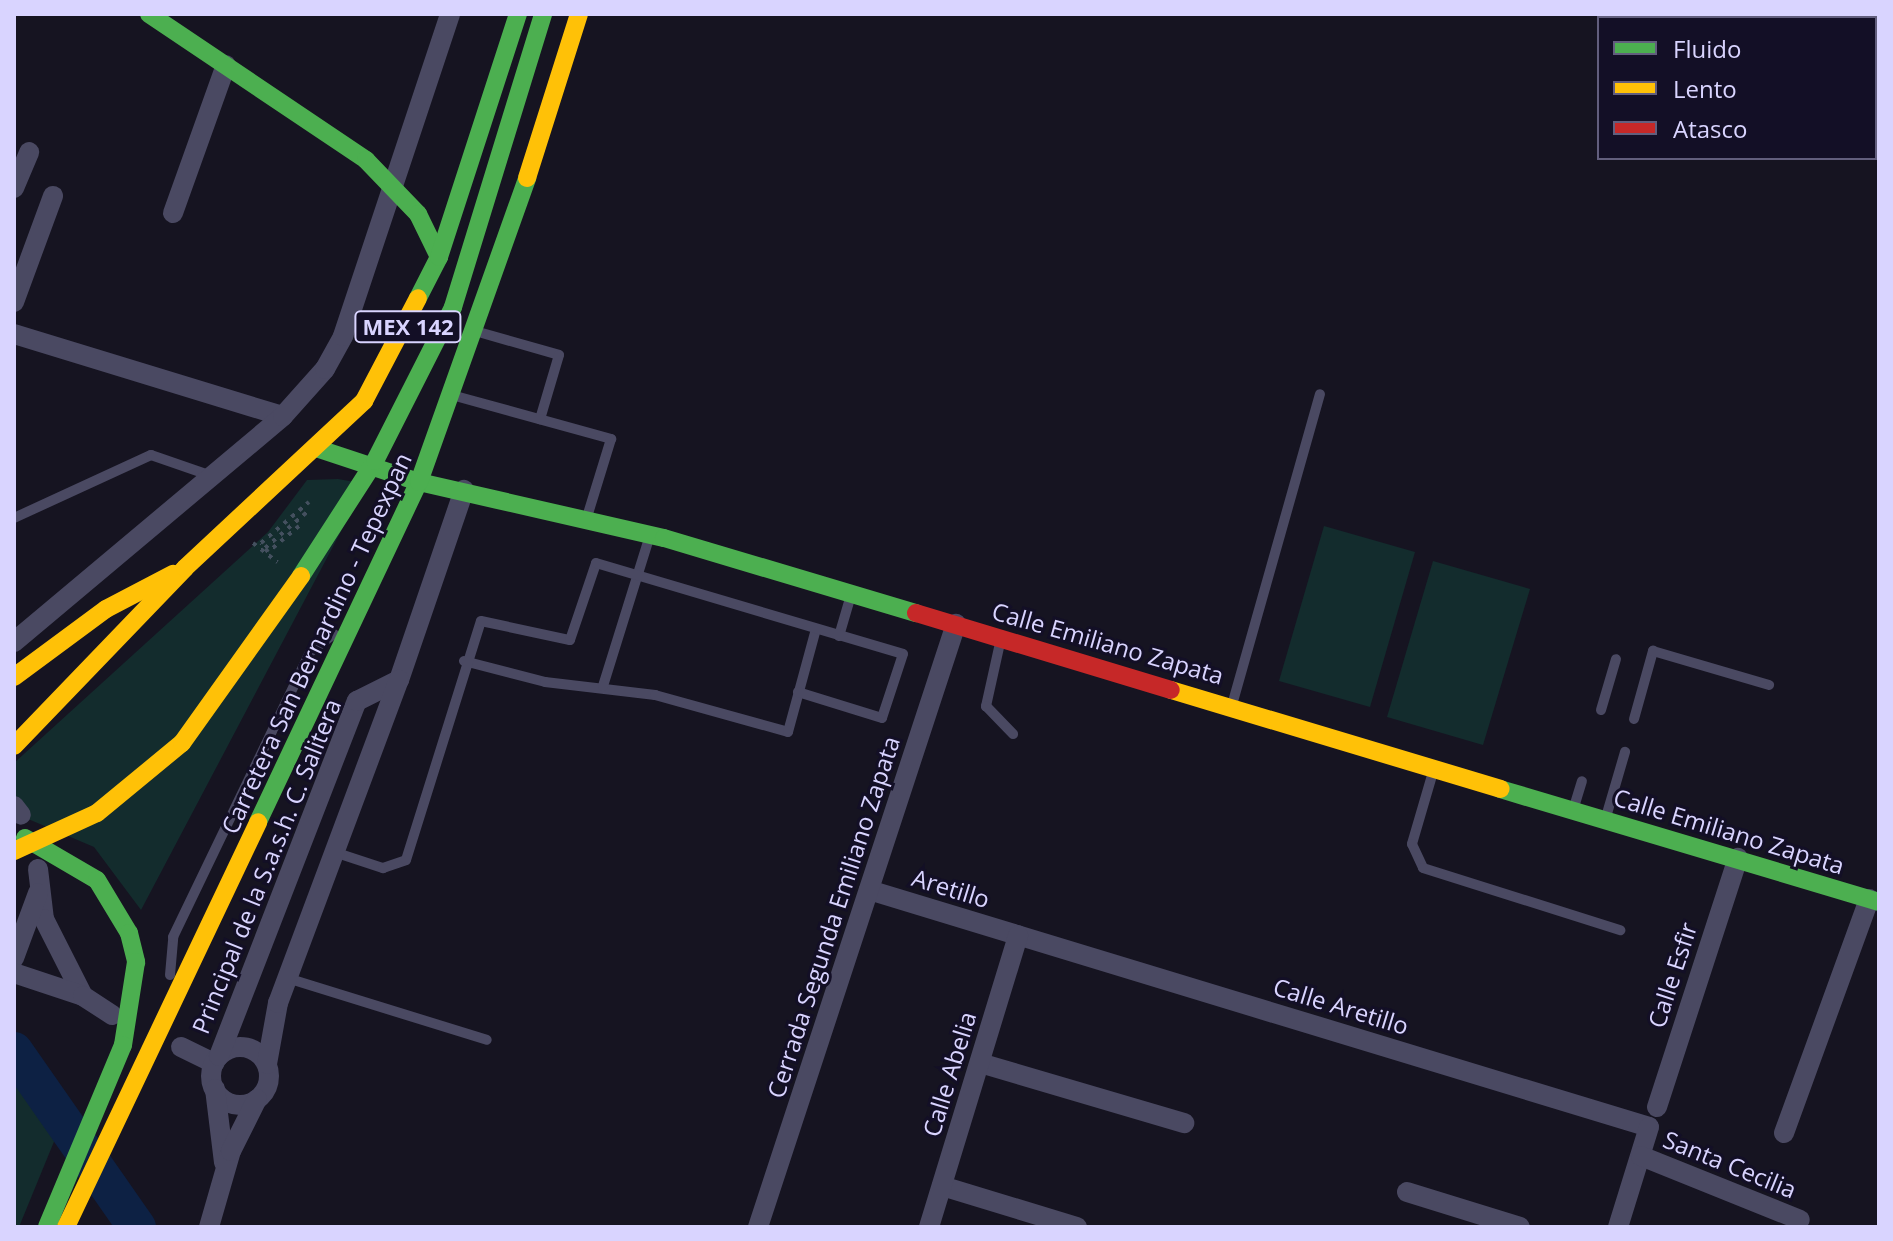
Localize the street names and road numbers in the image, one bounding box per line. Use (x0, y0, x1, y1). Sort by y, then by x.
road number: MEX 142 (354, 309, 462, 345)
street label: Carretera San Bernardino - Tepexpan (215, 448, 417, 838)
street label: Calle Emiliano Zapata (989, 596, 1227, 690)
street label: Principal de la S.a.s.h. C. Salitera (186, 694, 346, 1038)
street label: Cerrada Segunda Emiliano Zapata (761, 733, 905, 1101)
street label: Calle Emiliano Zapata (1610, 782, 1848, 880)
street label: Aretillo (909, 863, 993, 913)
street label: Calle Esfir (1641, 919, 1703, 1031)
street label: Calle Aretillo (1270, 972, 1412, 1040)
street label: Calle Abelia (916, 1008, 982, 1140)
street label: Santa Cecilia (1659, 1124, 1801, 1204)

